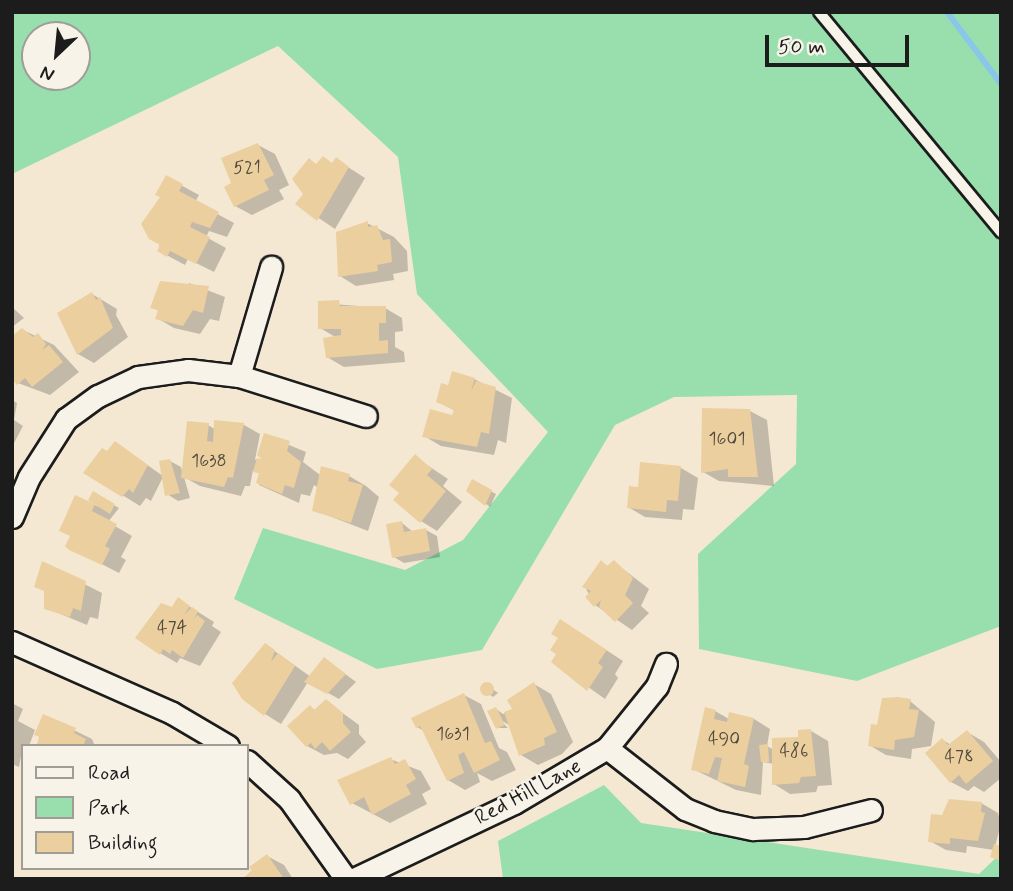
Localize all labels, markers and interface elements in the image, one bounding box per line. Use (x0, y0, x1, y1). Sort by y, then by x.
north arrow (21, 21, 91, 91)
scale bar (768, 21, 912, 65)
text: 50 m (778, 33, 825, 61)
text: N (36, 60, 59, 88)
house number: 521 (233, 157, 261, 179)
house number: 1601 (709, 428, 745, 450)
house number: 1638 (191, 450, 227, 472)
house number: 474 (157, 617, 187, 639)
house number: 1631 (436, 723, 470, 745)
house number: 490 (708, 728, 740, 750)
house number: 486 (780, 740, 808, 762)
legend (21, 744, 248, 870)
house number: 478 (944, 746, 974, 768)
street label: Red Hill Lane (470, 753, 586, 831)
text: Road (88, 759, 130, 787)
text: Park (88, 794, 130, 822)
text: Building (88, 829, 158, 857)

